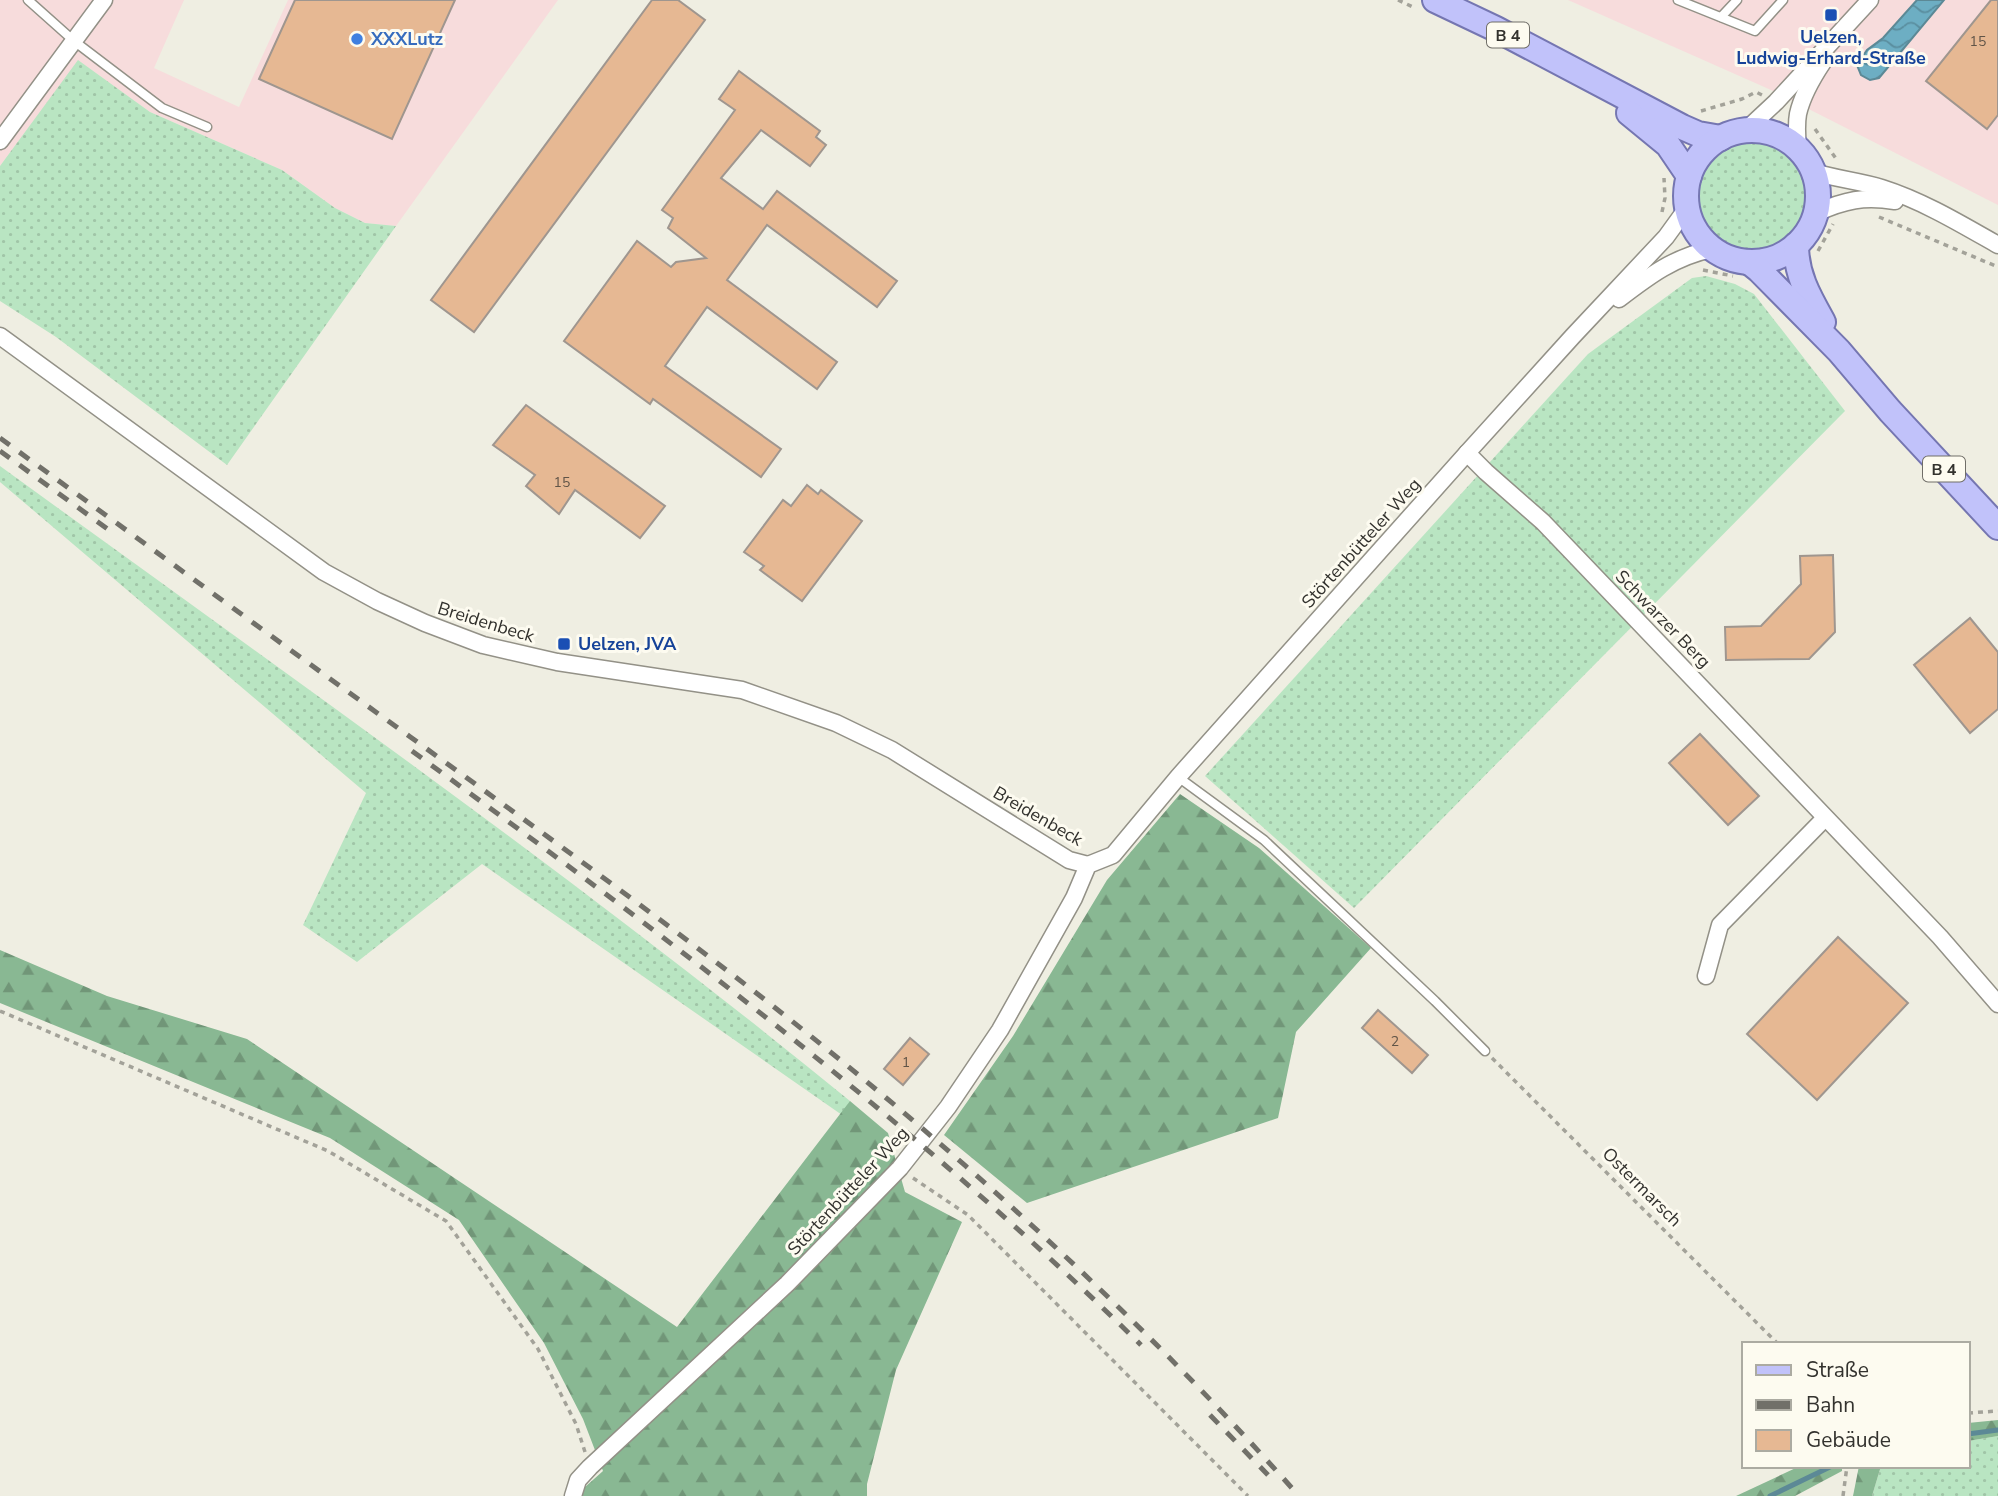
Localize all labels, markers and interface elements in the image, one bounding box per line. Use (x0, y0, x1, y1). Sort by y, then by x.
marker: Uelzen, Ludwig-Erhard-Straße (1823, 7, 1839, 23)
road number: B 4 (1487, 22, 1529, 48)
place label: Uelzen, Ludwig-Erhard-Straße (1736, 25, 1926, 70)
place label: XXXLutz (370, 27, 444, 51)
marker: XXXLutz (349, 31, 365, 47)
house number: 15 (1970, 32, 1986, 51)
road number: B 4 (1923, 456, 1965, 482)
house number: 15 (554, 473, 570, 492)
street label: Störtenbütteler Weg (1296, 473, 1426, 613)
street label: Schwarzer Berg (1610, 565, 1716, 673)
street label: Breidenbeck (435, 596, 538, 648)
place label: Uelzen, JVA (578, 632, 677, 656)
marker: Uelzen, JVA (556, 636, 572, 652)
street label: Breidenbeck (989, 781, 1088, 852)
house number: 2 (1391, 1032, 1399, 1051)
house number: 1 (902, 1053, 910, 1072)
street label: Störtenbütteler Weg (782, 1122, 914, 1260)
street label: Ostermarsch (1597, 1142, 1687, 1232)
legend (1742, 1342, 1970, 1468)
text: Straße (1806, 1356, 1869, 1384)
text: Bahn (1806, 1391, 1855, 1419)
text: Gebäude (1806, 1426, 1891, 1454)

